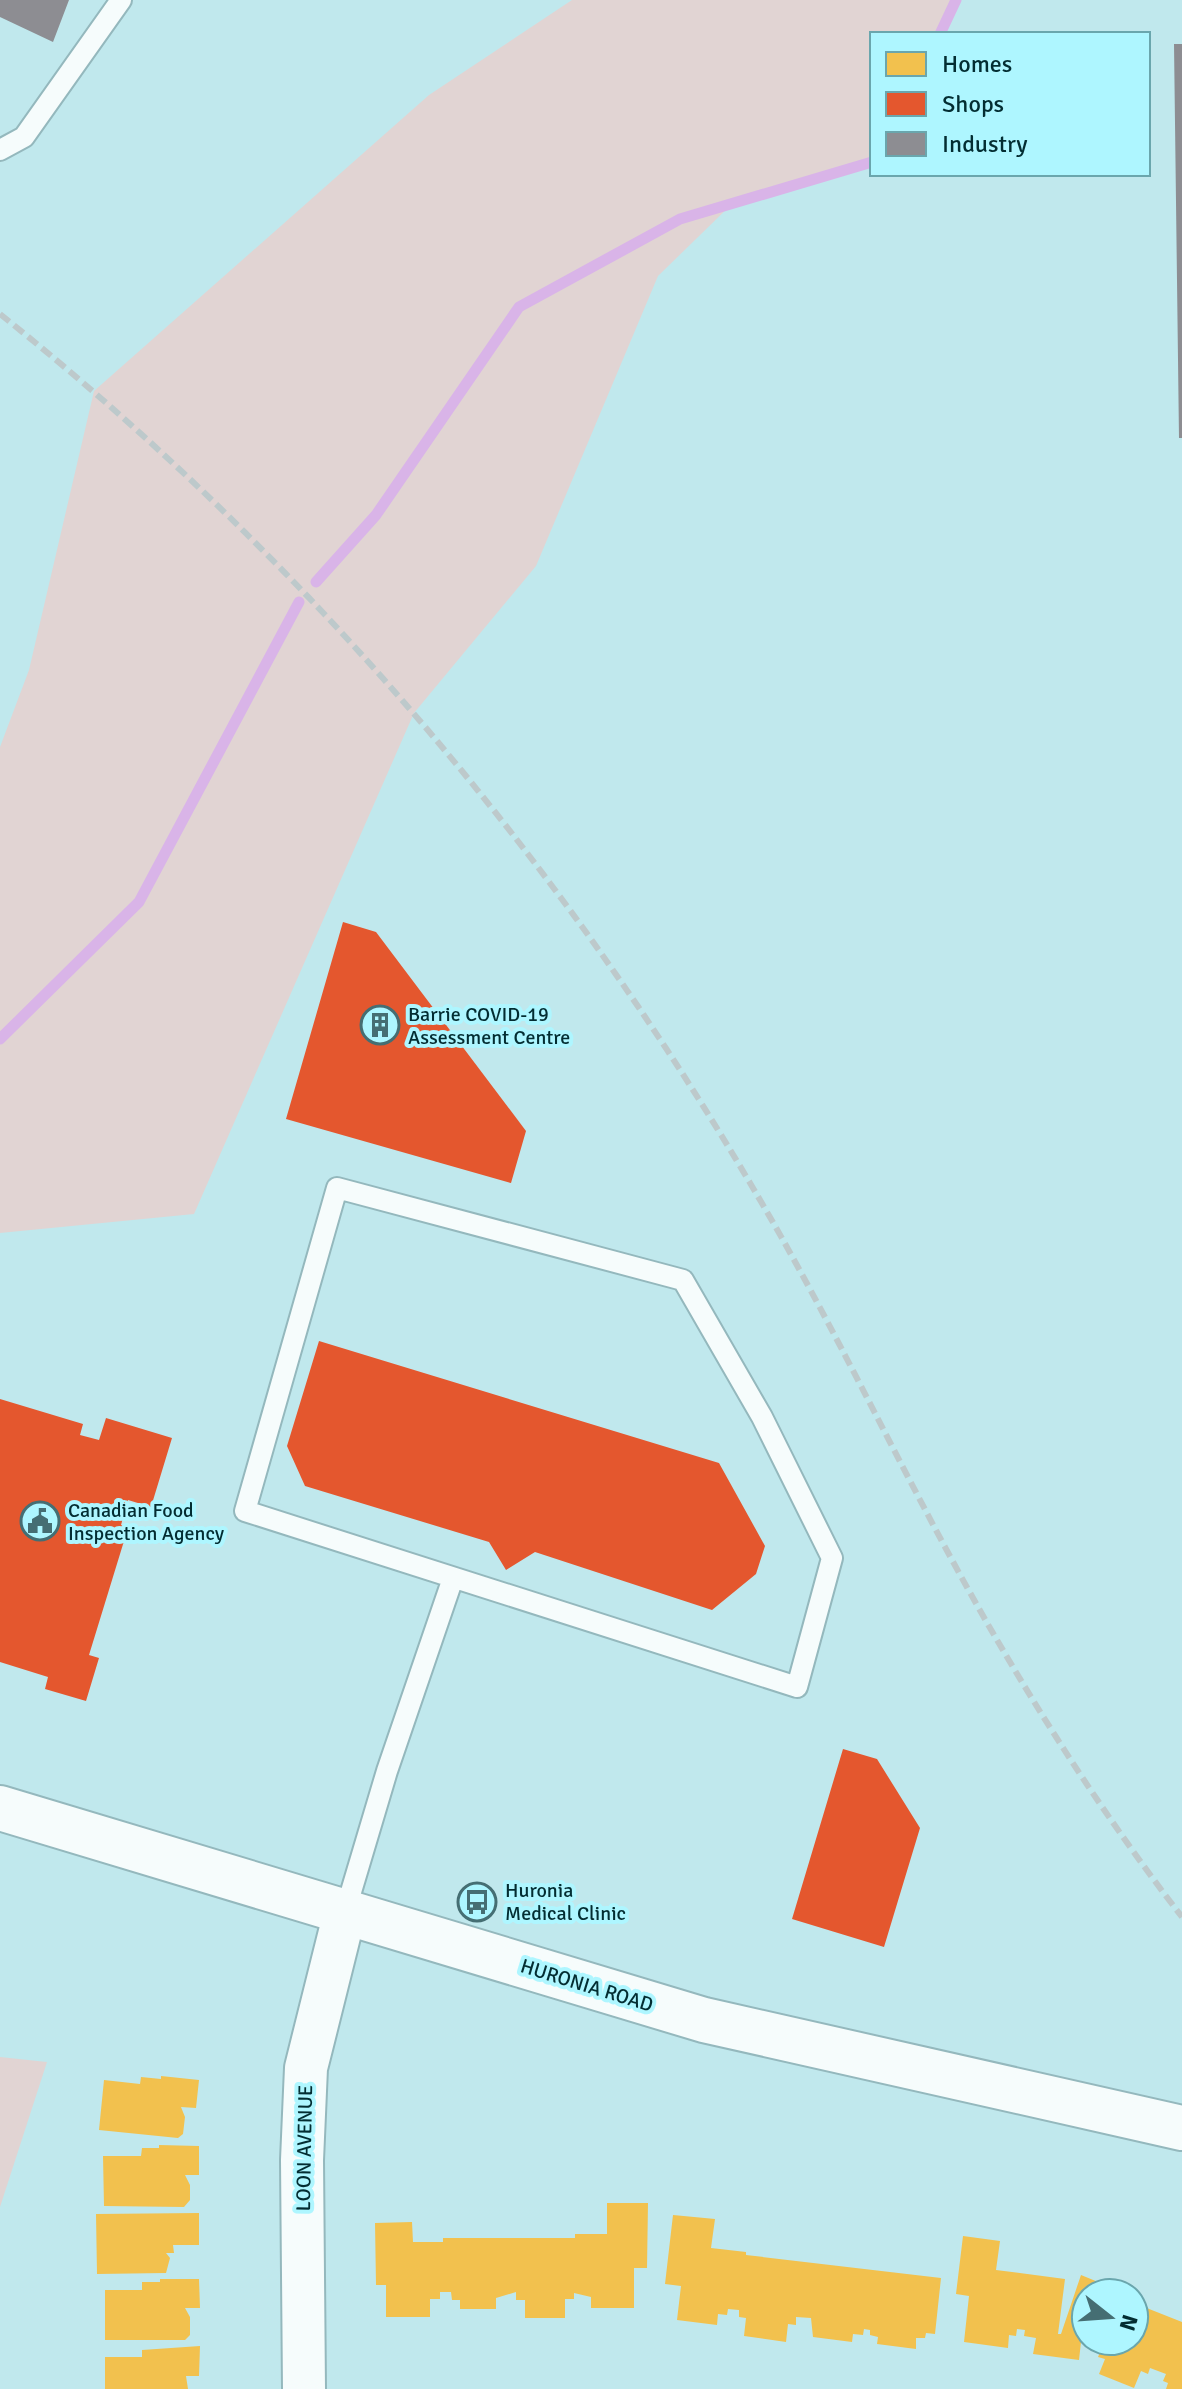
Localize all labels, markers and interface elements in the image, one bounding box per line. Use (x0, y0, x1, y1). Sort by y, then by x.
legend (870, 32, 1150, 176)
text: Homes (942, 49, 1012, 79)
text: Shops (942, 89, 1004, 119)
text: Industry (942, 129, 1028, 159)
place label: Barrie COVID-19 Assessment Centre (408, 1002, 570, 1050)
building icon: Barrie COVID-19 Assessment Centre (359, 1004, 401, 1046)
place label: Canadian Food Inspection Agency (68, 1498, 225, 1546)
public building icon: Canadian Food Inspection Agency (19, 1500, 61, 1542)
place label: Huronia Medical Clinic (505, 1878, 626, 1926)
bus stop icon: Huronia Medical Clinic (456, 1881, 498, 1923)
street label: HURONIA ROAD (517, 1953, 656, 2018)
street label: LOON AVENUE (291, 2085, 318, 2211)
north arrow (1070, 2277, 1150, 2357)
text: N (1113, 2311, 1144, 2334)

